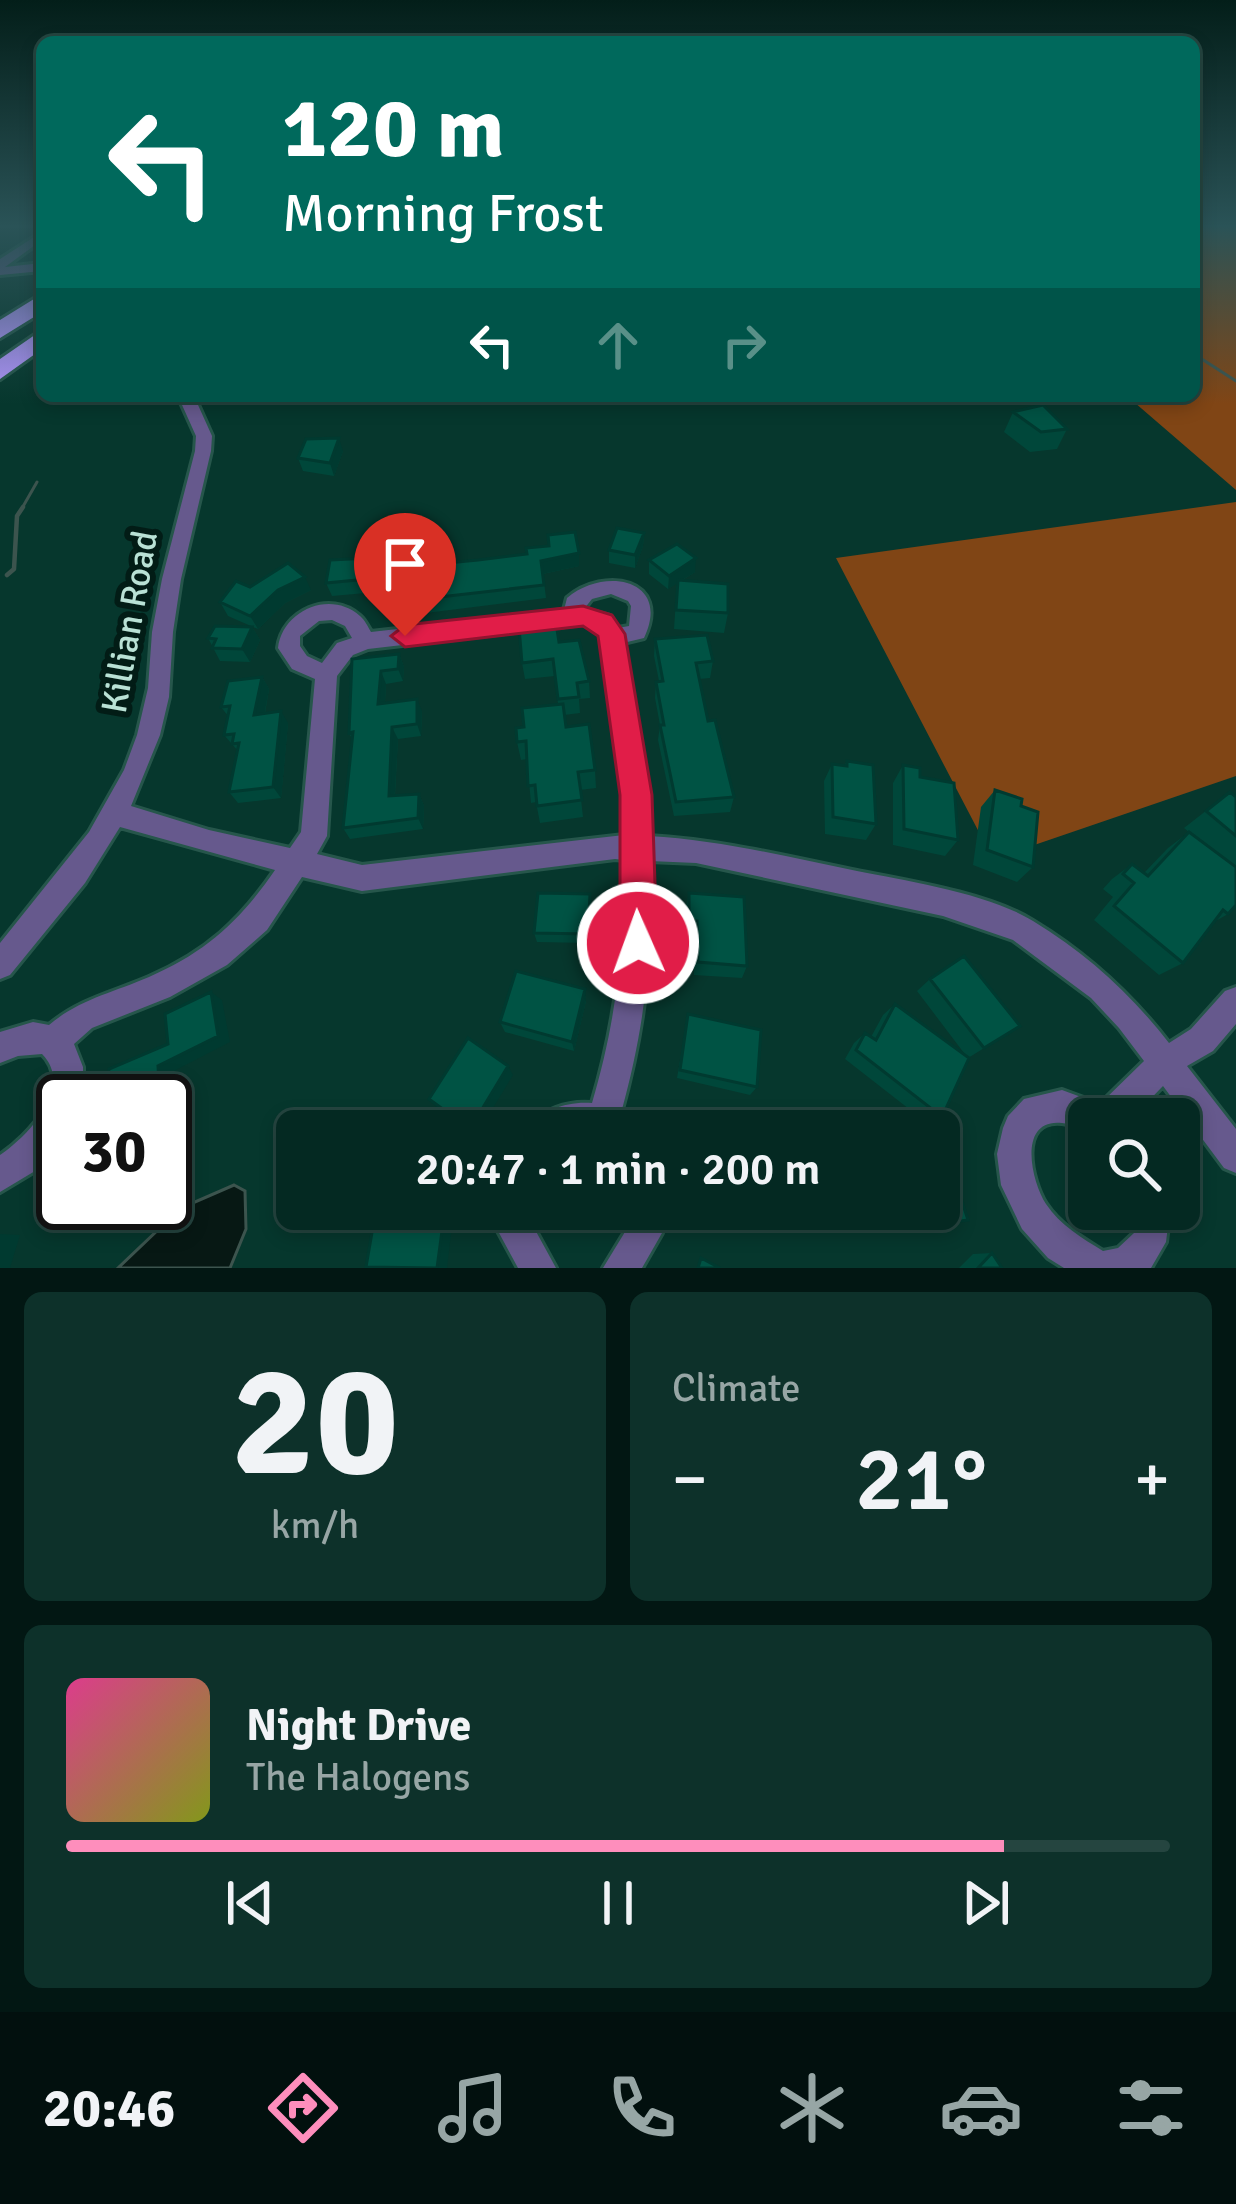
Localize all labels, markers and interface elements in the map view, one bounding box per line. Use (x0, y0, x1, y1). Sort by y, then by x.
text: 120 m (282, 77, 504, 181)
icon: left (84, 84, 240, 240)
text: Morning Frost (282, 180, 604, 247)
icon: left (459, 312, 525, 378)
icon: ahead (585, 312, 651, 378)
icon: right (711, 312, 777, 378)
pin (354, 513, 456, 636)
street label: Killian Road (92, 527, 168, 717)
icon: arrive (372, 531, 438, 597)
position arrow (575, 880, 701, 1006)
speed limit sign: 30 (36, 1074, 192, 1230)
map controls (1068, 1098, 1200, 1230)
button: search (1068, 1098, 1200, 1230)
text: 20:47 · 1 min · 200 m (416, 1142, 820, 1197)
text: 20 (231, 1326, 399, 1519)
text: Climate (672, 1364, 801, 1412)
text: 21° (855, 1424, 987, 1535)
text: − (672, 1439, 708, 1520)
text: + (1134, 1439, 1170, 1520)
text: km/h (271, 1501, 359, 1549)
text: Night Drive (246, 1698, 471, 1753)
text: The Halogens (246, 1753, 470, 1801)
icon: previous (217, 1870, 283, 1936)
icon: pause (585, 1870, 651, 1936)
icon: next (953, 1870, 1019, 1936)
icon: directions (261, 2066, 345, 2150)
icon: music (431, 2066, 515, 2150)
icon: phone (600, 2066, 684, 2150)
icon: climate (770, 2066, 854, 2150)
icon: car (939, 2066, 1023, 2150)
icon: filters (1109, 2066, 1193, 2150)
text: 20:46 (43, 2075, 175, 2142)

